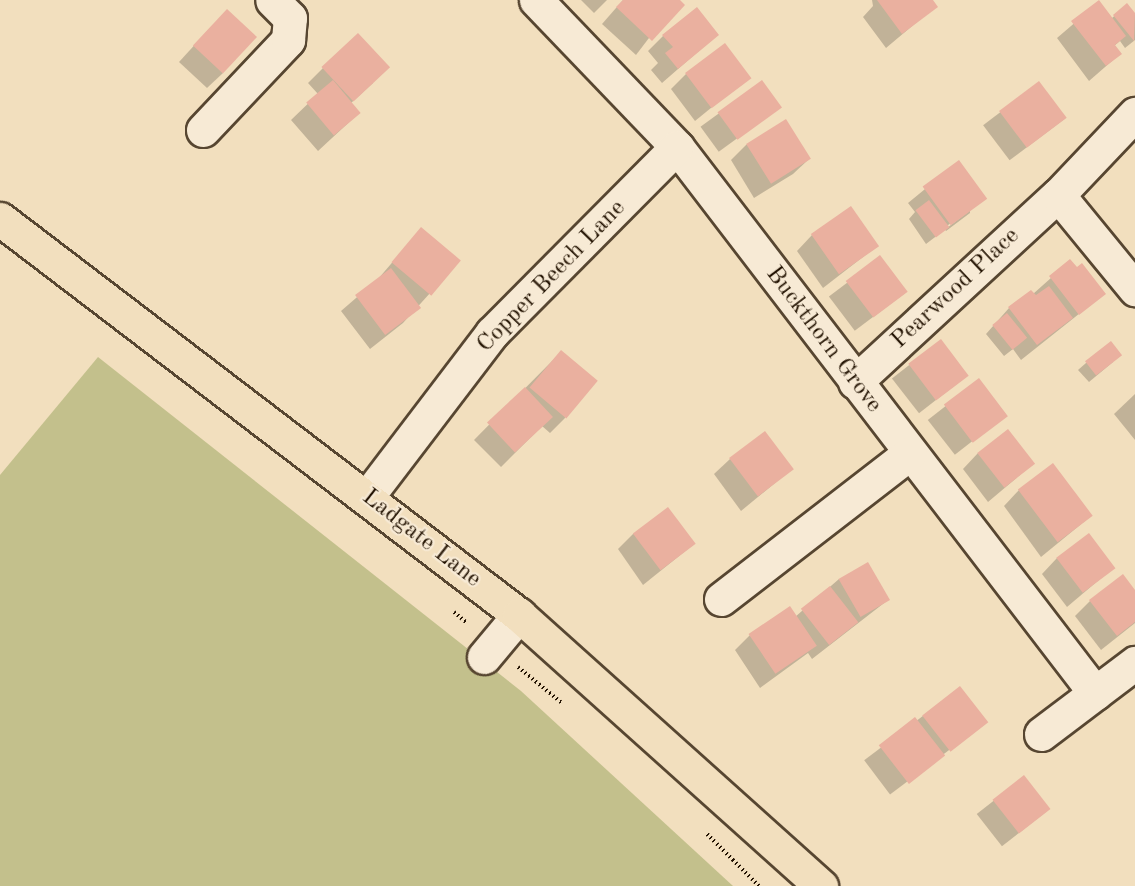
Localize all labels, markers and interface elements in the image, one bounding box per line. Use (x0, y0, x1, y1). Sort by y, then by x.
street label: Copper Beech Lane (472, 195, 632, 359)
street label: Pearwood Place (886, 222, 1026, 356)
street label: Buckthorn Grove (759, 261, 887, 419)
street label: Ladgate Lane (356, 484, 486, 594)

